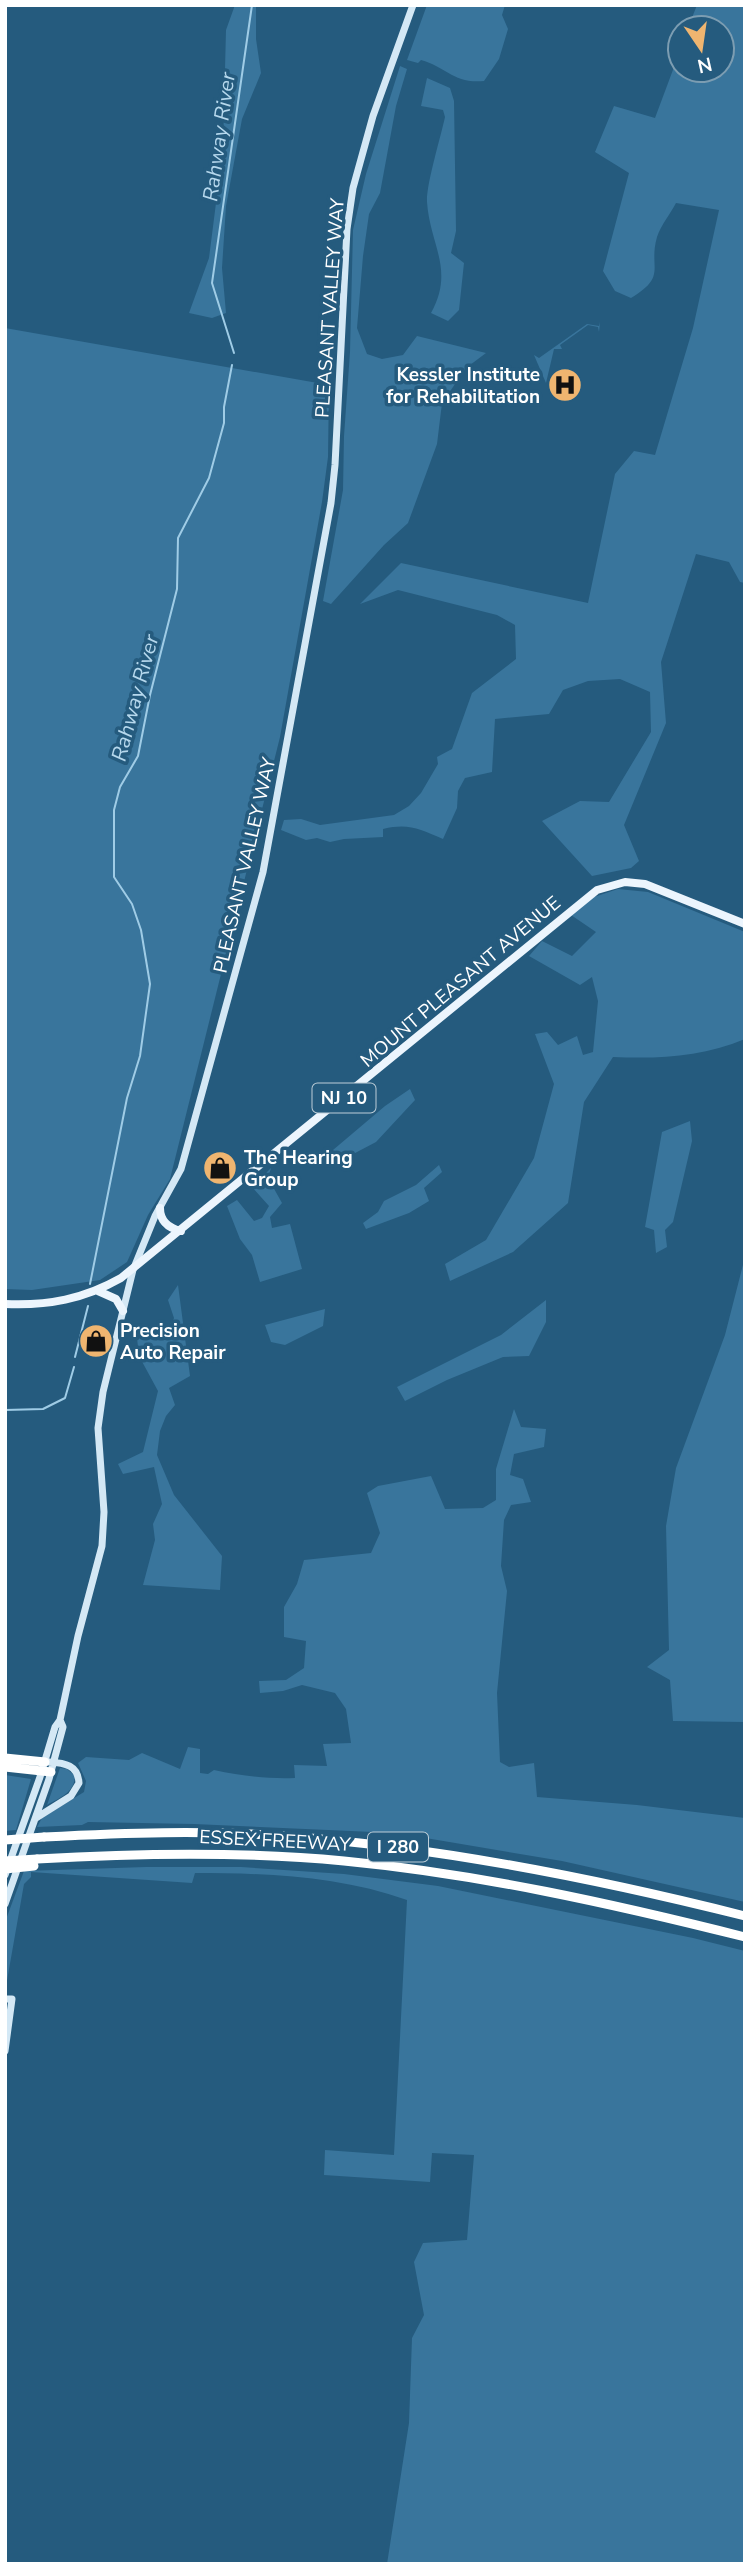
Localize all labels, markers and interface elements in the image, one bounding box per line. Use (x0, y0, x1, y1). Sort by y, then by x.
north arrow (666, 14, 736, 84)
text: N (695, 50, 714, 79)
water label: Rahway River (196, 70, 242, 203)
street label: PLEASANT VALLEY WAY (309, 197, 351, 419)
place label: Kessler Institute for Rehabilitation (386, 362, 540, 410)
hospital icon: Kessler Institute for Rehabilitation (546, 366, 584, 404)
water label: Rahway River (105, 631, 165, 764)
street label: PLEASANT VALLEY WAY (208, 754, 283, 975)
street label: MOUNT PLEASANT AVENUE (355, 890, 566, 1073)
road number: NJ 10 (312, 1084, 376, 1112)
place label: The Hearing Group (244, 1145, 353, 1193)
shop icon: The Hearing Group (201, 1149, 239, 1187)
place label: Precision Auto Repair (120, 1318, 226, 1366)
shop icon: Precision Auto Repair (77, 1322, 115, 1360)
street label: ESSEX FREEWAY (199, 1824, 352, 1858)
road number: I 280 (368, 1832, 428, 1861)

